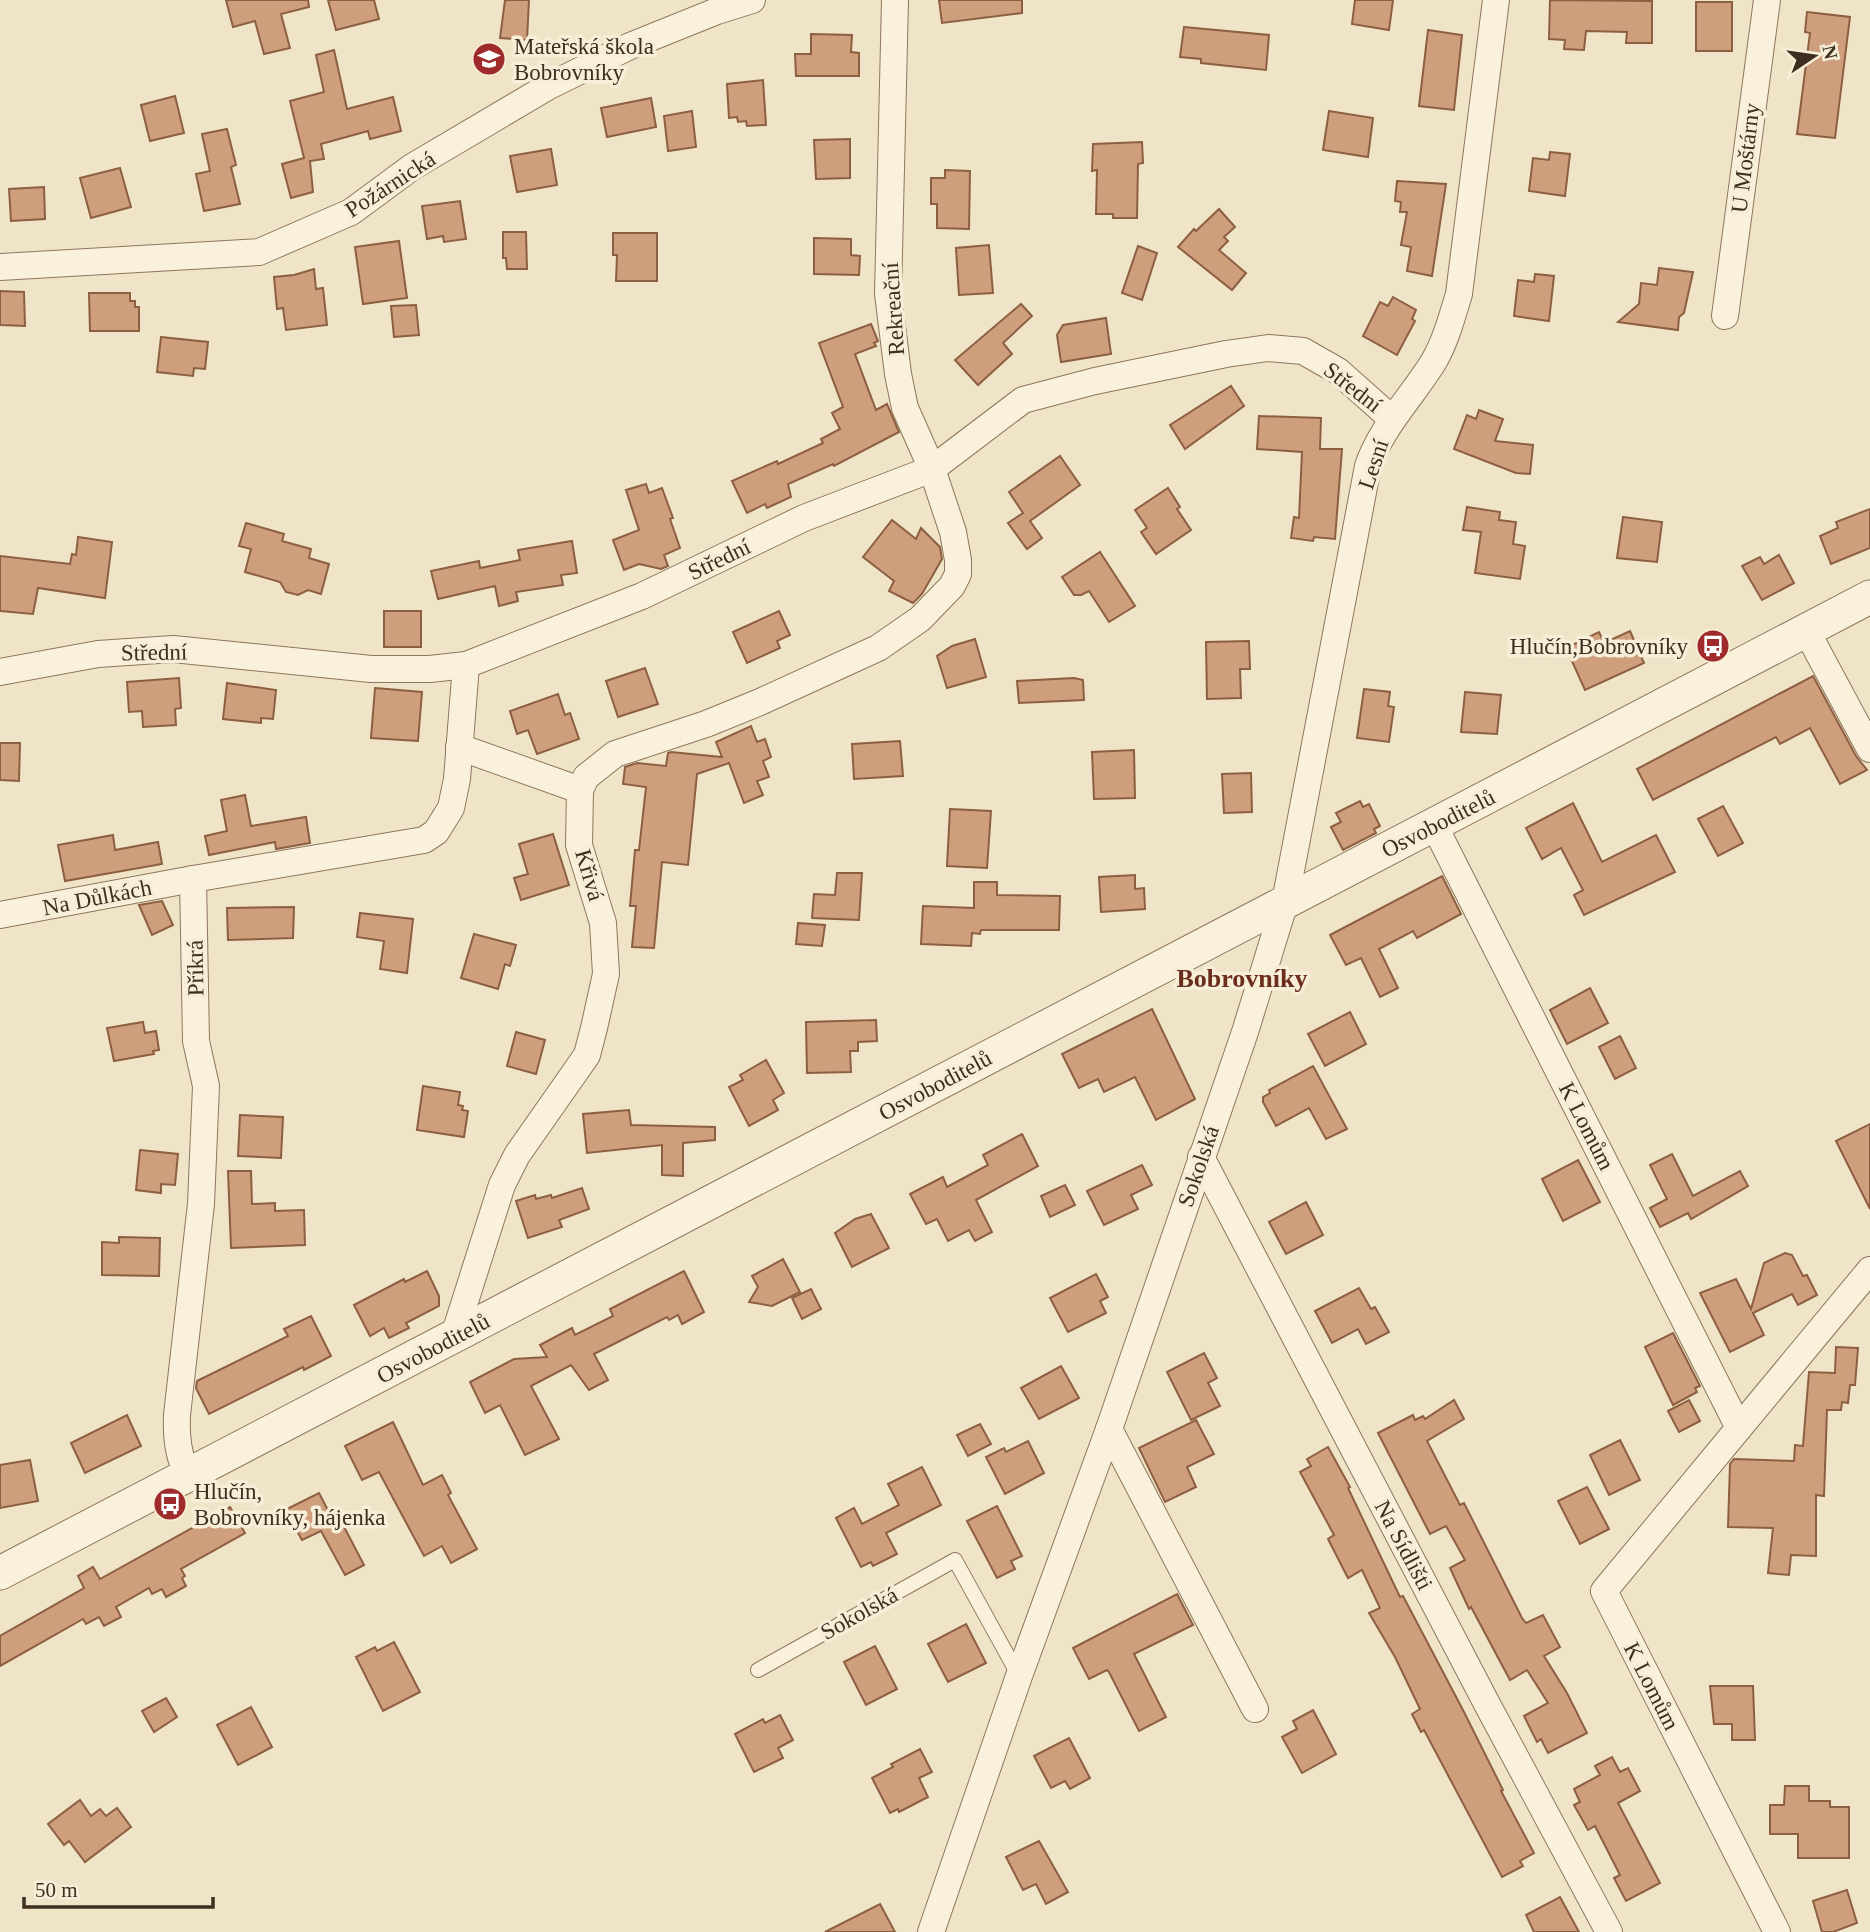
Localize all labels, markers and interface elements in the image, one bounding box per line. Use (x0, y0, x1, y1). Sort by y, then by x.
north arrow (1779, 21, 1849, 91)
place label: Mateřská škola Bobrovníky (514, 34, 654, 85)
school or university icon: Mateřská škola Bobrovníky (470, 40, 508, 78)
text: N (1818, 43, 1842, 62)
street label: U Moštárny (1726, 101, 1765, 214)
street label: Požárnická (341, 146, 440, 223)
street label: Rekreační (878, 261, 909, 356)
street label: Střední (1319, 357, 1387, 418)
street label: Lesní (1353, 435, 1394, 492)
street label: Střední (684, 533, 755, 585)
bus stop icon: Hlučín,Bobrovníky (1694, 627, 1732, 665)
place label: Hlučín,Bobrovníky (1510, 634, 1688, 659)
street label: Střední (121, 639, 188, 666)
street label: Osvoboditelů (1377, 784, 1500, 863)
street label: Křivá (570, 847, 609, 904)
street label: Na Důlkách (40, 875, 154, 920)
street label: Příkrá (183, 940, 208, 996)
district label: Bobrovníky (1176, 964, 1308, 993)
street label: Osvoboditelů (875, 1045, 996, 1126)
street label: K Lomům (1554, 1078, 1619, 1174)
street label: Sokolská (1173, 1122, 1224, 1210)
street label: Osvoboditelů (373, 1308, 494, 1389)
place label: Hlučín, Bobrovníky, hájenka (194, 1479, 385, 1530)
bus stop icon: Hlučín, Bobrovníky, hájenka (151, 1485, 189, 1523)
street label: Na Sídlišti (1370, 1496, 1438, 1594)
street label: Sokolská (816, 1582, 902, 1645)
street label: K Lomům (1619, 1638, 1684, 1734)
scale bar (24, 1866, 214, 1910)
text: 50 m (35, 1878, 78, 1902)

